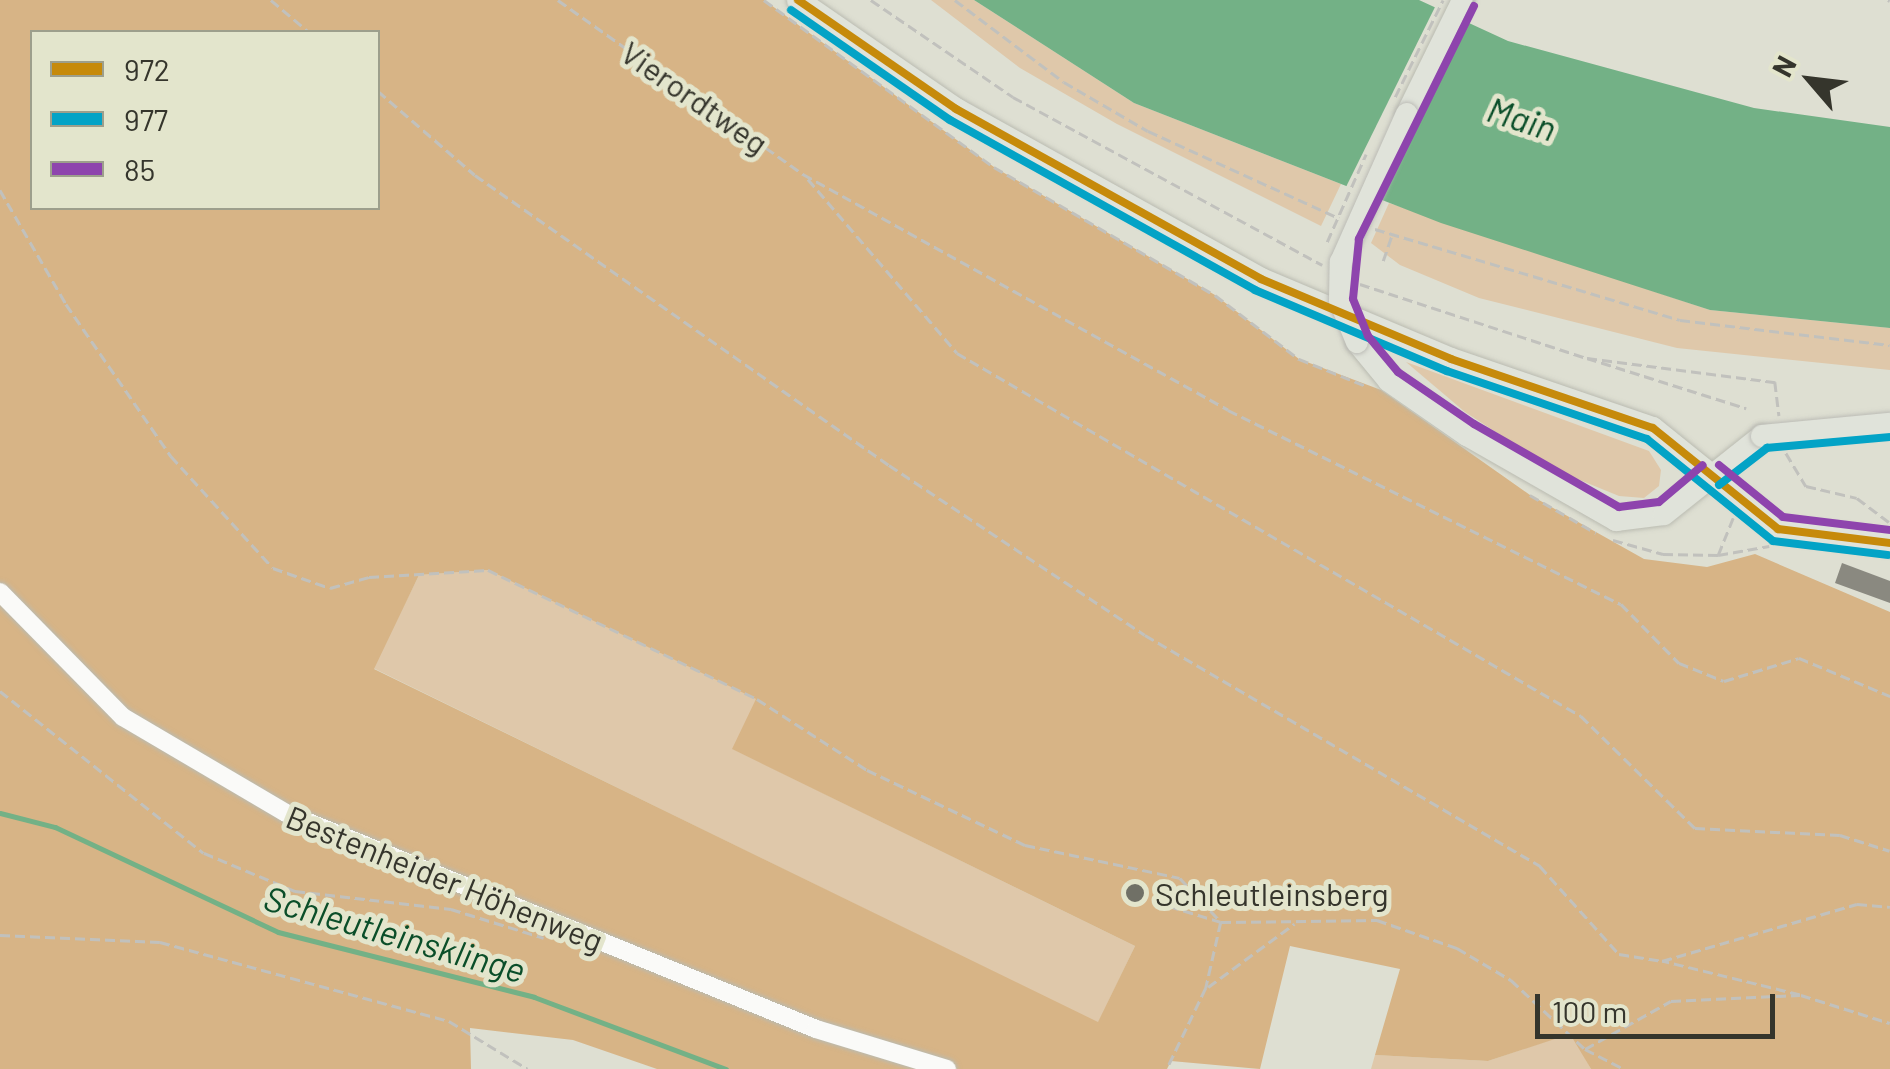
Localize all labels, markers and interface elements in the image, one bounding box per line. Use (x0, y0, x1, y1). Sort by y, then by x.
legend (30, 30, 380, 210)
north arrow (1760, 30, 1860, 130)
street label: Vierordtweg (614, 32, 776, 162)
text: N (1764, 50, 1803, 82)
text: 972 (124, 51, 170, 87)
water label: Main (1482, 87, 1562, 149)
text: 977 (124, 101, 168, 137)
text: 85 (124, 151, 155, 187)
street label: Bestenheider Höhenweg (281, 797, 609, 959)
place label: Schleutleinsberg (1155, 874, 1389, 912)
water label: Schleutleinsklinge (260, 876, 530, 990)
marker: Schleutleinsberg (1124, 882, 1146, 904)
scale bar (1540, 974, 1780, 1036)
text: 100 m (1552, 993, 1627, 1029)

